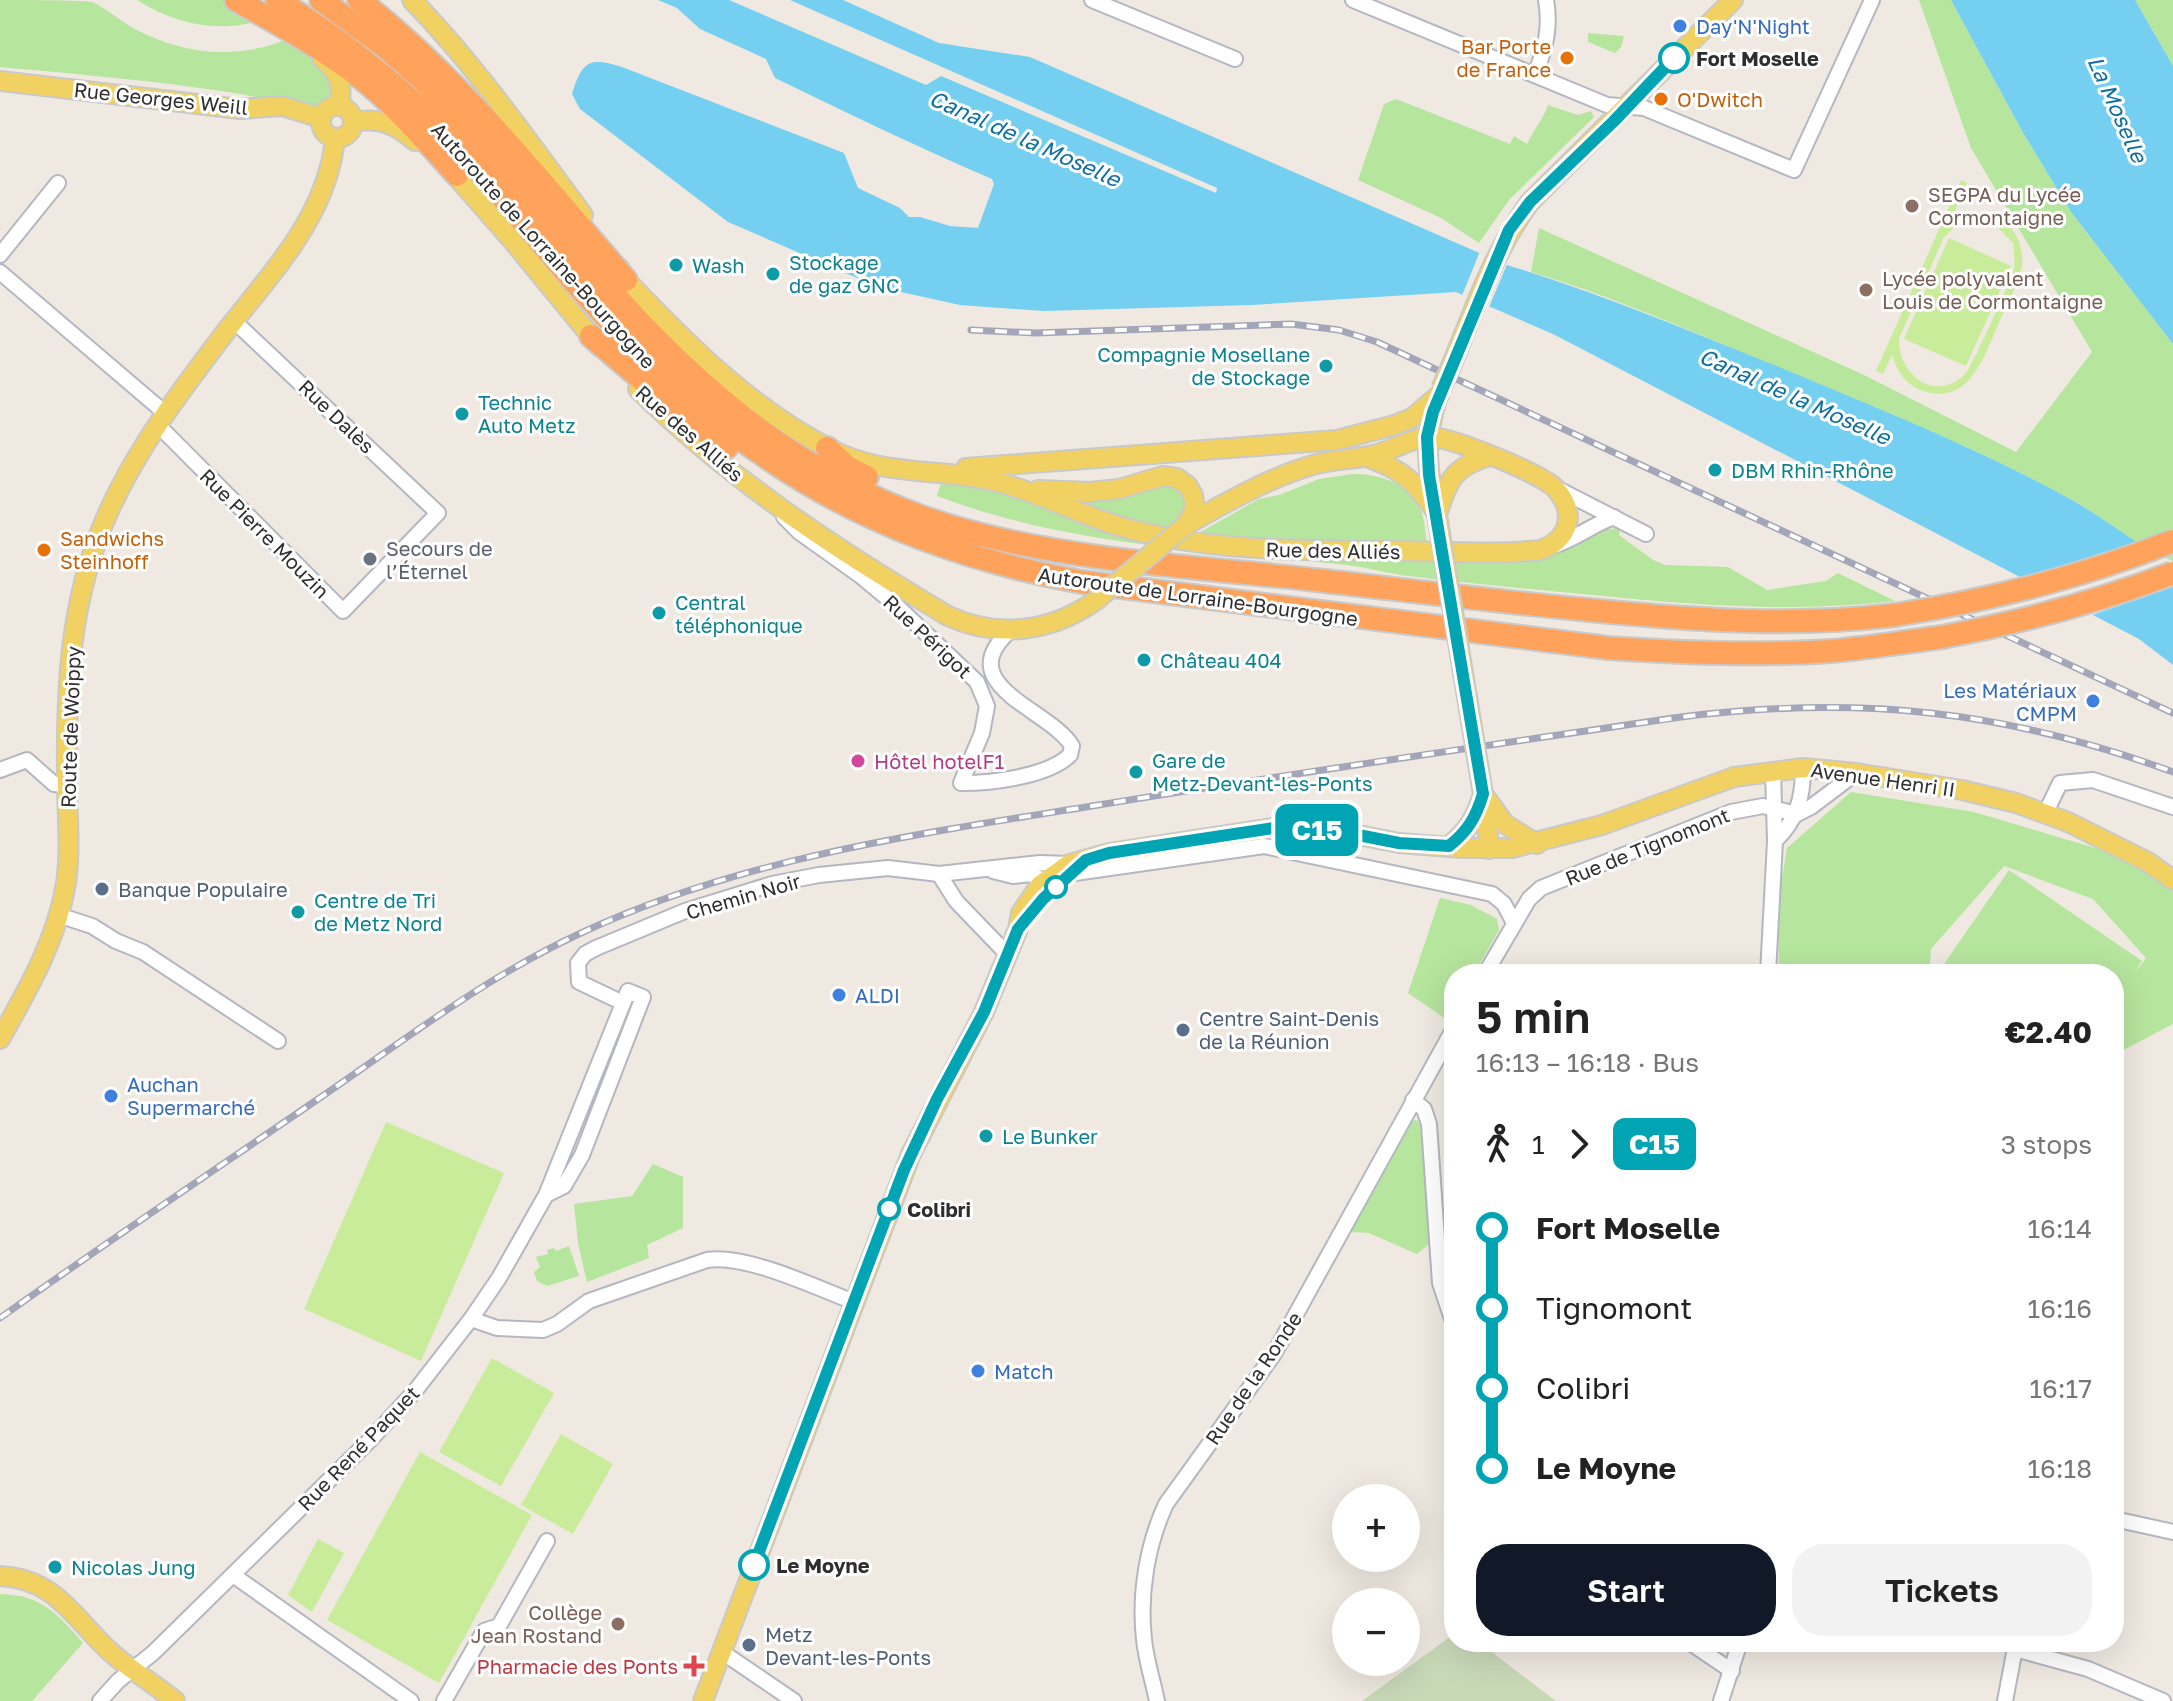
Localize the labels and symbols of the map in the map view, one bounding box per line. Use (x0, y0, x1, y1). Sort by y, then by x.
place label: Day'N'Night (1696, 14, 1810, 38)
marker: Day'N'Night (1671, 17, 1689, 35)
place label: Bar Porte de France (1457, 34, 1551, 81)
marker: Fort Moselle (1659, 43, 1689, 73)
place label: Fort Moselle (1696, 46, 1819, 70)
marker: Bar Porte de France (1558, 49, 1576, 67)
water label: La Moselle (2083, 52, 2154, 169)
street label: Rue Georges Weill (73, 77, 249, 119)
water label: Canal de la Moselle (925, 84, 1127, 193)
place label: O'Dwitch (1677, 87, 1763, 111)
marker: O'Dwitch (1652, 90, 1670, 108)
street label: Autoroute de Lorraine-Bourgogne (427, 117, 661, 373)
place label: SEGPA du Lycée Cormontaigne (1928, 182, 2081, 229)
marker: SEGPA du Lycée Cormontaigne (1903, 197, 1921, 215)
place label: Stockage de gaz GNC (789, 250, 900, 297)
place label: Wash (692, 253, 745, 277)
marker: Wash (667, 256, 685, 274)
marker: Stockage de gaz GNC (764, 265, 782, 283)
place label: Lycée polyvalent Louis de Cormontaigne (1882, 266, 2103, 313)
marker: Lycée polyvalent Louis de Cormontaigne (1857, 281, 1875, 299)
place label: Compagnie Mosellane de Stockage (1097, 342, 1310, 389)
water label: Canal de la Moselle (1695, 342, 1897, 451)
marker: Compagnie Mosellane de Stockage (1317, 357, 1335, 375)
street label: Rue Dalès (294, 374, 380, 458)
street label: Rue des Alliés (631, 380, 749, 486)
place label: Technic Auto Metz (478, 390, 576, 437)
marker: Technic Auto Metz (453, 405, 471, 423)
place label: DBM Rhin-Rhône (1731, 458, 1894, 482)
marker: DBM Rhin-Rhône (1706, 461, 1724, 479)
street label: Rue Pierre Mouzin (195, 463, 335, 603)
place label: Sandwichs Steinhoff (60, 526, 164, 573)
place label: Secours de l’Éternel (386, 536, 493, 583)
street label: Rue des Alliés (1265, 537, 1401, 563)
marker: Sandwichs Steinhoff (35, 541, 53, 559)
marker: Secours de l’Éternel (361, 550, 379, 568)
street label: Autoroute de Lorraine-Bourgogne (1037, 562, 1359, 630)
street label: Rue Périgot (879, 589, 977, 683)
place label: Central téléphonique (675, 590, 803, 637)
marker: Central téléphonique (650, 604, 668, 622)
street label: Route de Woippy (55, 646, 85, 808)
place label: Château 404 (1160, 648, 1282, 672)
marker: Château 404 (1135, 651, 1153, 669)
place label: Les Matériaux CMPM (1943, 678, 2077, 725)
marker: Les Matériaux CMPM (2084, 692, 2102, 710)
place label: Gare de Metz-Devant-les-Ponts (1152, 748, 1373, 795)
place label: Hôtel hotelF1 (874, 749, 1004, 773)
marker: Hôtel hotelF1 (849, 752, 867, 770)
street label: Avenue Henri II (1809, 757, 1957, 801)
marker: Gare de Metz-Devant-les-Ponts (1127, 763, 1145, 781)
street label: Rue de Tignomont (1561, 802, 1733, 890)
line badge: C15 (1271, 804, 1363, 856)
street label: Chemin Noir (683, 868, 803, 924)
unlabelled marker (1045, 876, 1067, 898)
place label: Banque Populaire (118, 877, 288, 901)
marker: Banque Populaire (93, 880, 111, 898)
place label: Centre de Tri de Metz Nord (314, 888, 442, 935)
marker: Centre de Tri de Metz Nord (289, 903, 307, 921)
place label: ALDI (855, 983, 900, 1007)
marker: ALDI (830, 986, 848, 1004)
place label: Centre Saint-Denis de la Réunion (1199, 1006, 1379, 1053)
marker: Centre Saint-Denis de la Réunion (1174, 1021, 1192, 1039)
place label: Auchan Supermarché (127, 1072, 255, 1119)
marker: Auchan Supermarché (102, 1087, 120, 1105)
place label: Le Bunker (1002, 1124, 1098, 1148)
marker: Le Bunker (977, 1127, 995, 1145)
place label: Colibri (907, 1197, 971, 1221)
marker: Colibri (878, 1198, 900, 1220)
street label: Rue de la Ronde (1200, 1307, 1306, 1449)
place label: Match (994, 1359, 1054, 1383)
marker: Match (969, 1362, 987, 1380)
street label: Rue René Paquet (292, 1381, 424, 1515)
marker: Le Moyne (739, 1550, 769, 1580)
place label: Le Moyne (776, 1553, 870, 1577)
place label: Nicolas Jung (71, 1555, 196, 1579)
marker: Nicolas Jung (46, 1558, 64, 1576)
place label: Collège Jean Rostand (471, 1600, 602, 1647)
marker: Collège Jean Rostand (609, 1615, 627, 1633)
place label: Metz Devant-les-Ponts (765, 1622, 931, 1669)
marker: Metz Devant-les-Ponts (740, 1636, 758, 1654)
place label: Pharmacie des Ponts (477, 1654, 678, 1678)
marker: Pharmacie des Ponts (685, 1657, 703, 1675)

